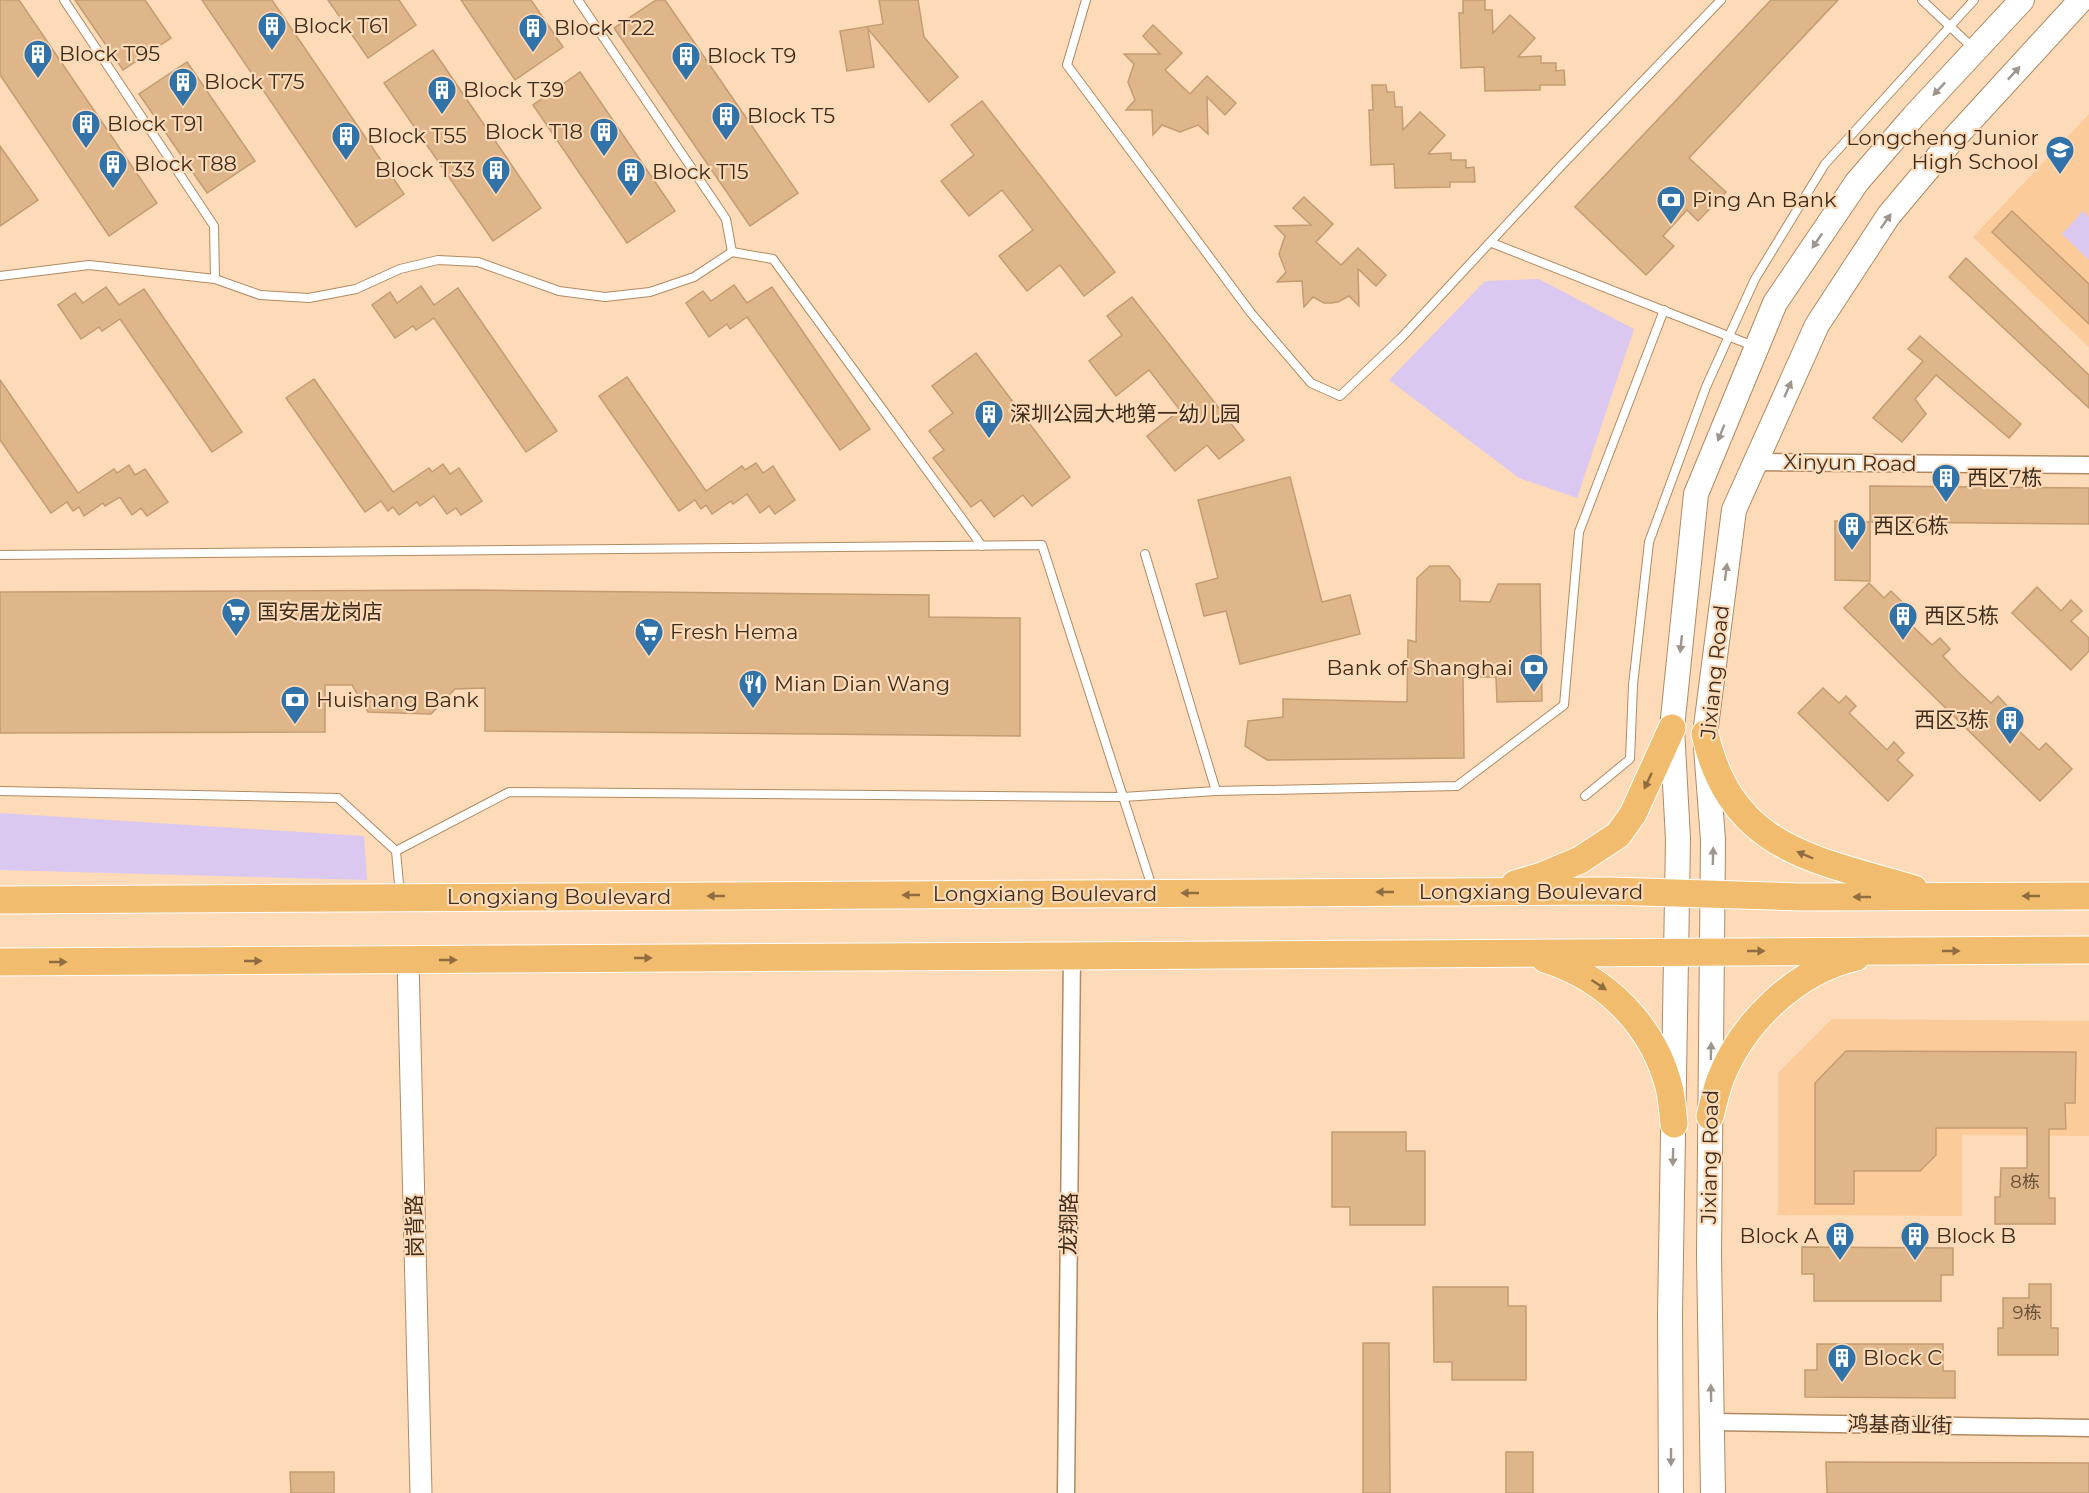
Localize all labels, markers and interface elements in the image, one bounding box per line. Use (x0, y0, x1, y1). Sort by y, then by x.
building icon: Block T61 (256, 10, 288, 52)
building icon: Block T22 (517, 12, 549, 54)
place label: Block T61 (293, 13, 389, 38)
place label: Block T22 (554, 15, 655, 40)
building icon: Block T95 (22, 38, 54, 80)
building icon: Block T9 (670, 40, 702, 82)
place label: Block T95 (59, 41, 160, 66)
place label: Block T9 (707, 43, 796, 68)
building icon: Block T75 (167, 66, 199, 108)
one-way arrow (2006, 67, 2020, 81)
place label: Block T75 (204, 69, 305, 94)
building icon: Block T39 (426, 74, 458, 116)
place label: Block T39 (463, 77, 564, 102)
one-way arrow (1933, 81, 1946, 96)
building icon: Block T5 (710, 100, 742, 142)
place label: Block T5 (747, 103, 835, 128)
building icon: Block T91 (70, 108, 102, 150)
place label: Block T91 (107, 111, 204, 136)
building icon: Block T18 (588, 116, 620, 158)
place label: Block T18 (485, 119, 583, 144)
building icon: Block T55 (330, 120, 362, 162)
place label: Block T55 (367, 123, 467, 148)
place label: Longcheng Junior High School (1846, 125, 2039, 174)
school or university icon: Longcheng Junior High School (2044, 134, 2076, 176)
building icon: Block T88 (97, 148, 129, 190)
place label: Block T88 (134, 151, 237, 176)
building icon: Block T33 (480, 154, 512, 196)
building icon: Block T15 (615, 156, 647, 198)
place label: Block T33 (375, 157, 475, 182)
place label: Block T15 (652, 159, 749, 184)
bank icon: Ping An Bank (1655, 184, 1687, 226)
place label: Ping An Bank (1692, 187, 1837, 212)
one-way arrow (1880, 213, 1892, 229)
one-way arrow (1811, 232, 1823, 248)
one-way arrow (1784, 380, 1793, 397)
building icon: 深圳公园大地第一幼儿园 (973, 398, 1005, 440)
place label: 深圳公园大地第一幼儿园 (1010, 401, 1241, 426)
one-way arrow (1716, 425, 1726, 443)
street label: Xinyun Road (1783, 449, 1917, 476)
building icon: 西区7栋 (1930, 462, 1962, 504)
place label: 西区7栋 (1967, 465, 2042, 490)
building icon: 西区6栋 (1836, 510, 1868, 552)
place label: 西区6栋 (1873, 513, 1949, 538)
one-way arrow (1722, 562, 1731, 581)
supermarket icon: 国安居龙岗店 (220, 596, 252, 638)
place label: 国安居龙岗店 (257, 599, 383, 624)
building icon: 西区5栋 (1887, 600, 1919, 642)
place label: 西区5栋 (1924, 603, 1999, 628)
street label: Jixiang Road (1695, 604, 1734, 741)
supermarket icon: Fresh Hema (633, 616, 665, 658)
place label: Fresh Hema (670, 619, 798, 644)
one-way arrow (1676, 634, 1686, 653)
bank icon: Bank of Shanghai (1518, 652, 1550, 694)
place label: Bank of Shanghai (1326, 655, 1513, 680)
restaurant icon: Mian Dian Wang (737, 668, 769, 710)
place label: Mian Dian Wang (774, 671, 950, 696)
bank icon: Huishang Bank (279, 684, 311, 726)
place label: Huishang Bank (316, 687, 479, 712)
building icon: 西区3栋 (1994, 704, 2026, 746)
place label: 西区3栋 (1914, 707, 1989, 732)
one-way arrow (1643, 773, 1652, 790)
one-way arrow (1708, 846, 1718, 865)
one-way arrow (1796, 850, 1814, 860)
street label: Longxiang Boulevard (1419, 879, 1643, 904)
street label: Longxiang Boulevard (933, 881, 1157, 906)
street label: Longxiang Boulevard (447, 884, 671, 909)
one-way arrow (1375, 887, 1394, 897)
one-way arrow (1180, 889, 1199, 898)
one-way arrow (901, 890, 920, 900)
one-way arrow (706, 891, 725, 901)
one-way arrow (2021, 891, 2040, 901)
one-way arrow (1853, 892, 1872, 902)
one-way arrow (1747, 946, 1766, 956)
one-way arrow (1942, 946, 1961, 956)
one-way arrow (634, 953, 653, 963)
one-way arrow (439, 955, 458, 964)
one-way arrow (244, 956, 263, 966)
one-way arrow (49, 957, 68, 967)
one-way arrow (1590, 979, 1606, 991)
one-way arrow (1706, 1041, 1716, 1060)
street label: Jixiang Road (1696, 1090, 1723, 1225)
one-way arrow (1668, 1148, 1678, 1167)
house number: 8栋 (2010, 1171, 2040, 1193)
street label: 龙翔路 (1055, 1192, 1082, 1256)
street label: 岗背路 (401, 1194, 428, 1258)
building icon: Block A (1824, 1220, 1856, 1262)
building icon: Block B (1899, 1220, 1931, 1262)
place label: Block A (1740, 1223, 1820, 1248)
place label: Block B (1936, 1223, 2016, 1248)
house number: 9栋 (2013, 1302, 2041, 1324)
building icon: Block C (1826, 1342, 1858, 1384)
place label: Block C (1863, 1345, 1942, 1370)
one-way arrow (1706, 1383, 1716, 1402)
street label: 鸿基商业街 (1847, 1411, 1953, 1438)
one-way arrow (1666, 1448, 1676, 1467)

